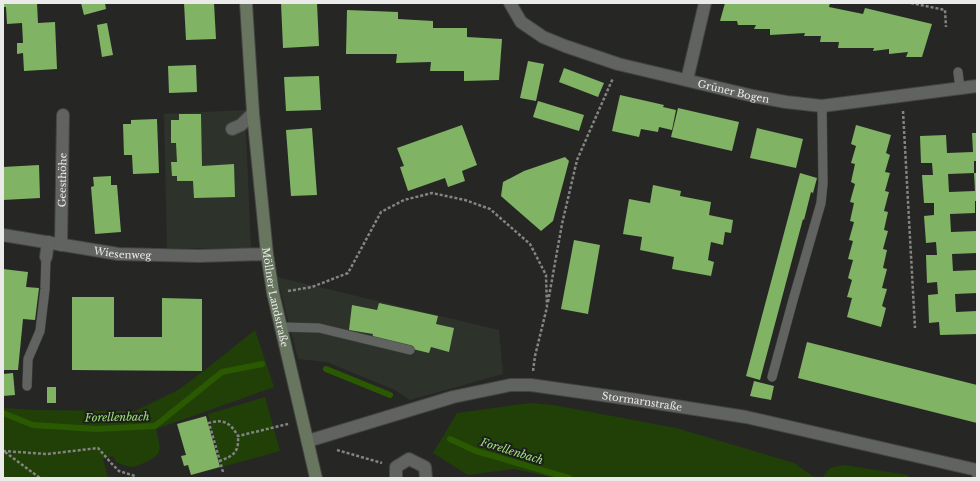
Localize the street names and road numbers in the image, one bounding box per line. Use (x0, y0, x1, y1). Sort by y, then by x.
street label: Grüner Bogen (696, 77, 770, 106)
street label: Geesthöhe (56, 152, 69, 207)
street label: Wiesenweg (92, 244, 153, 262)
street label: Möllner Landstraße (259, 247, 291, 349)
street label: Stormarnstraße (601, 389, 683, 414)

